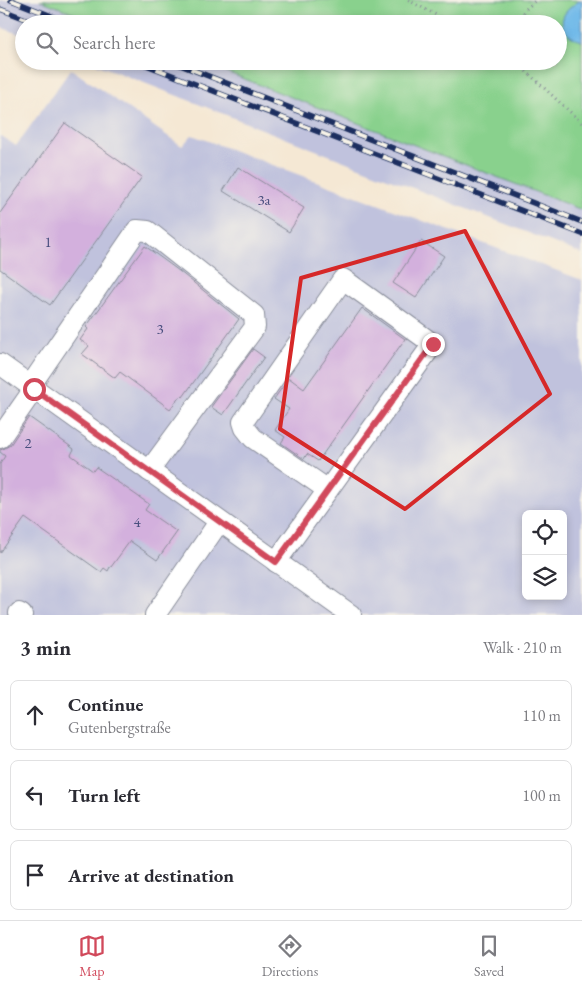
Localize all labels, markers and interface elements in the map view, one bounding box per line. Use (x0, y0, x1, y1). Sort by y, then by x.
search box (15, 15, 567, 70)
icon: search (33, 29, 61, 57)
text: Search here (73, 30, 155, 55)
house number: 3a (257, 190, 271, 209)
house number: 1 (44, 232, 52, 251)
house number: 3 (156, 319, 164, 338)
route end (422, 333, 445, 356)
route start (23, 378, 46, 401)
house number: 2 (24, 433, 32, 452)
map controls (522, 510, 567, 600)
button: locate (522, 510, 567, 555)
house number: 4 (133, 512, 141, 531)
button: layers (522, 555, 567, 600)
text: 3 min (20, 634, 71, 661)
text: Walk · 210 m (483, 637, 562, 658)
text: Continue (68, 692, 143, 717)
icon: ahead (21, 701, 49, 729)
text: 110 m (522, 705, 561, 726)
text: Gutenbergstraße (68, 717, 171, 738)
icon: left (21, 781, 49, 809)
text: Turn left (68, 783, 140, 808)
text: 100 m (522, 785, 561, 806)
icon: arrive (21, 861, 49, 889)
text: Arrive at destination (68, 863, 234, 888)
tab: Map (78, 932, 106, 980)
tab: Directions (262, 932, 318, 980)
tab: Saved (474, 932, 504, 980)

